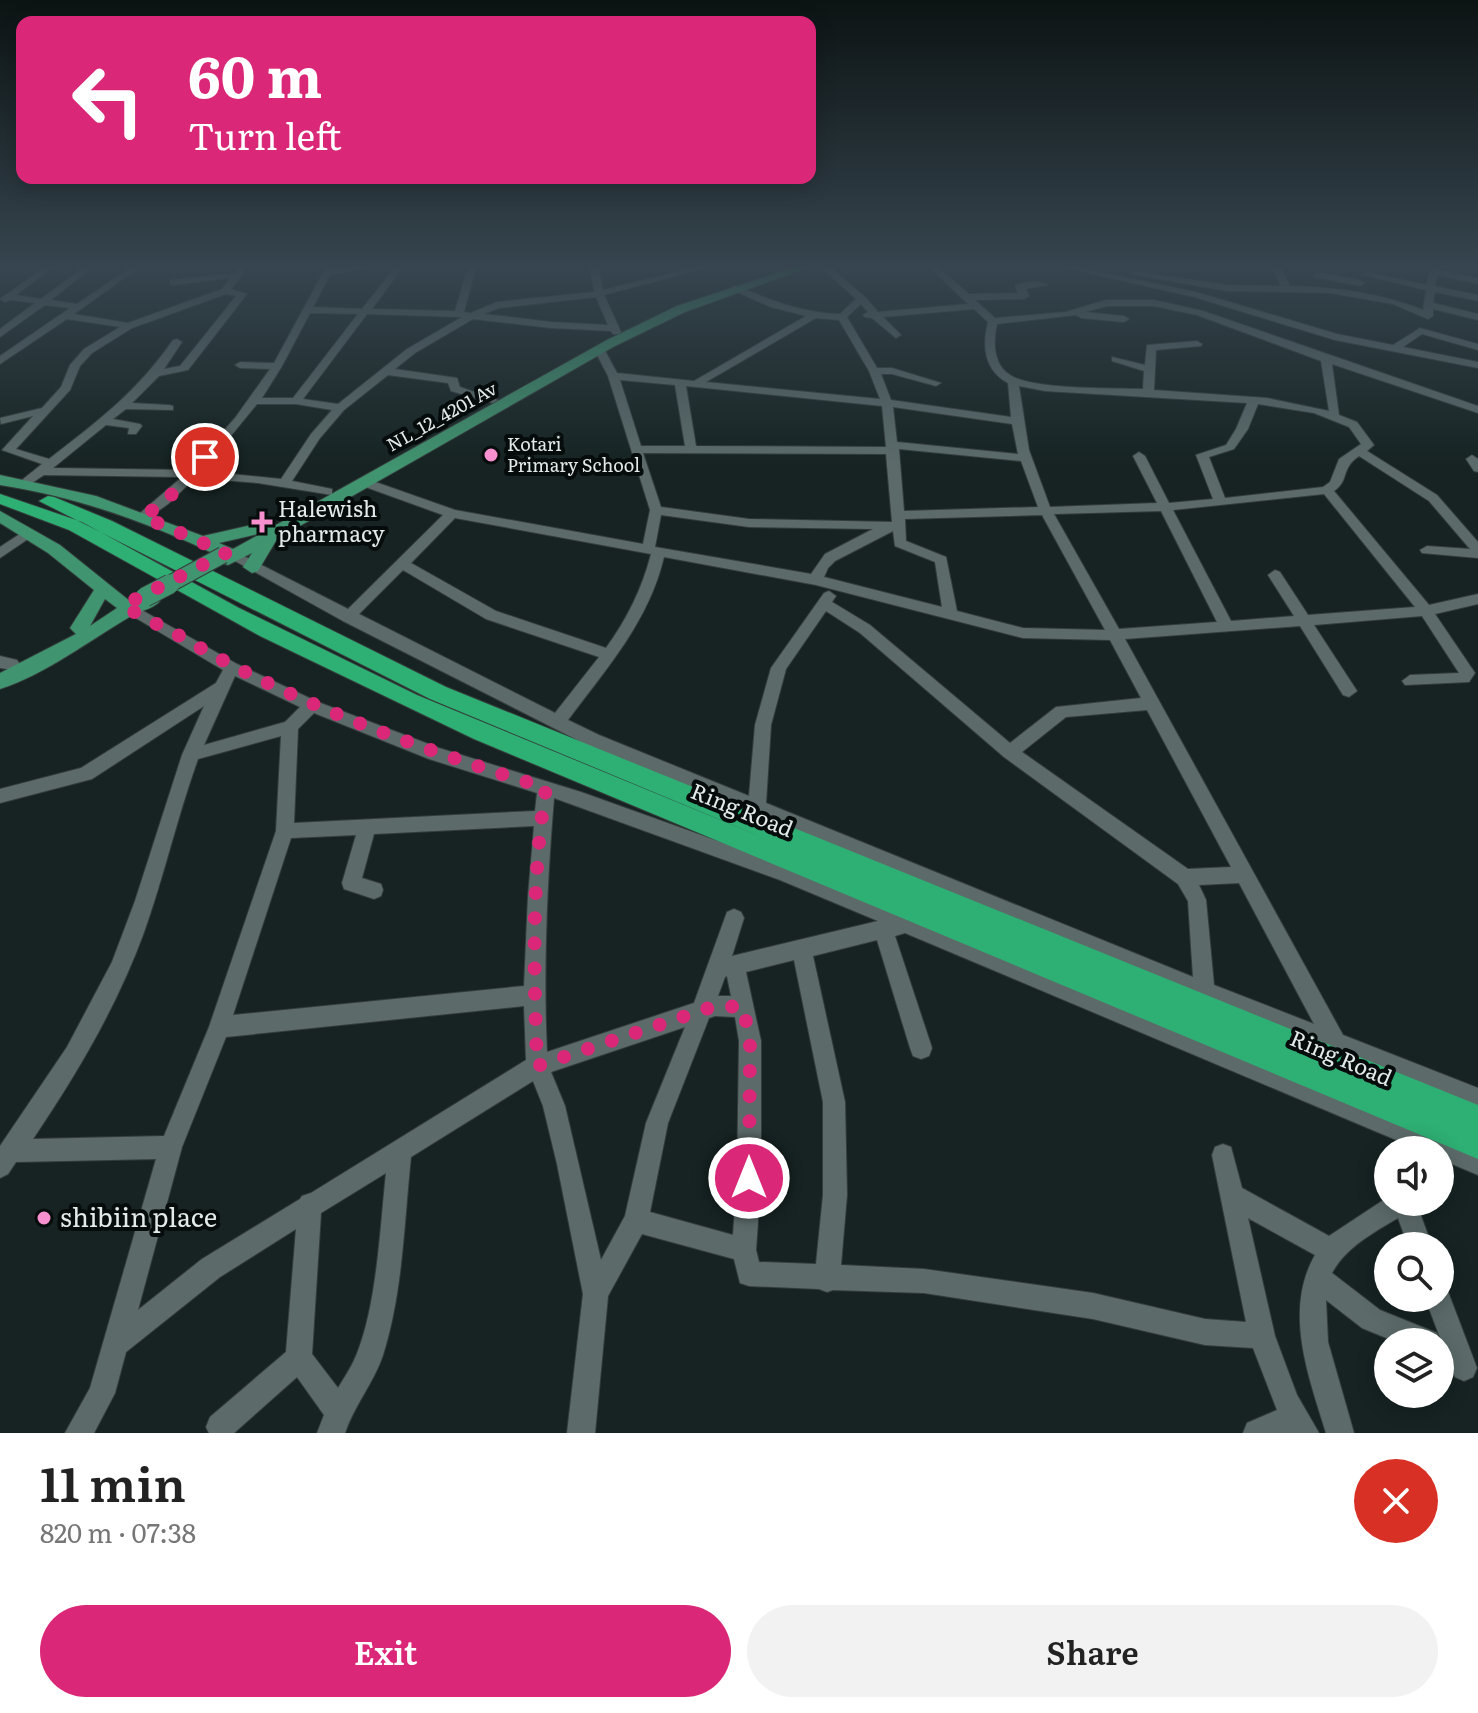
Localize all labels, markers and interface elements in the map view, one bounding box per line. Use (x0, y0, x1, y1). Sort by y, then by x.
text: 60 m (188, 32, 322, 115)
icon: left (56, 48, 160, 152)
text: Turn left (188, 108, 342, 161)
street label: NL_12_4201 Av (381, 374, 502, 457)
pin (171, 423, 239, 491)
place label: Kotari Primary School (507, 430, 640, 478)
icon: arrive (183, 435, 227, 479)
marker: Kotari Primary School (482, 446, 500, 464)
place label: Halewish pharmacy (278, 491, 385, 549)
marker: Halewish pharmacy (253, 513, 271, 531)
street label: Ring Road (686, 773, 799, 844)
street label: Ring Road (1285, 1020, 1398, 1093)
position arrow (707, 1136, 791, 1220)
map controls (1374, 1136, 1454, 1408)
button: sound (1374, 1136, 1454, 1216)
place label: shibiin place (60, 1196, 217, 1235)
marker: shibiin place (35, 1209, 53, 1227)
button: search (1374, 1232, 1454, 1312)
button: layers (1374, 1328, 1454, 1408)
text: 11 min (40, 1446, 186, 1517)
button: close (1354, 1459, 1438, 1543)
text: 820 m · 07:38 (40, 1512, 196, 1551)
button: Exit (40, 1605, 731, 1697)
button: Share (747, 1605, 1438, 1697)

